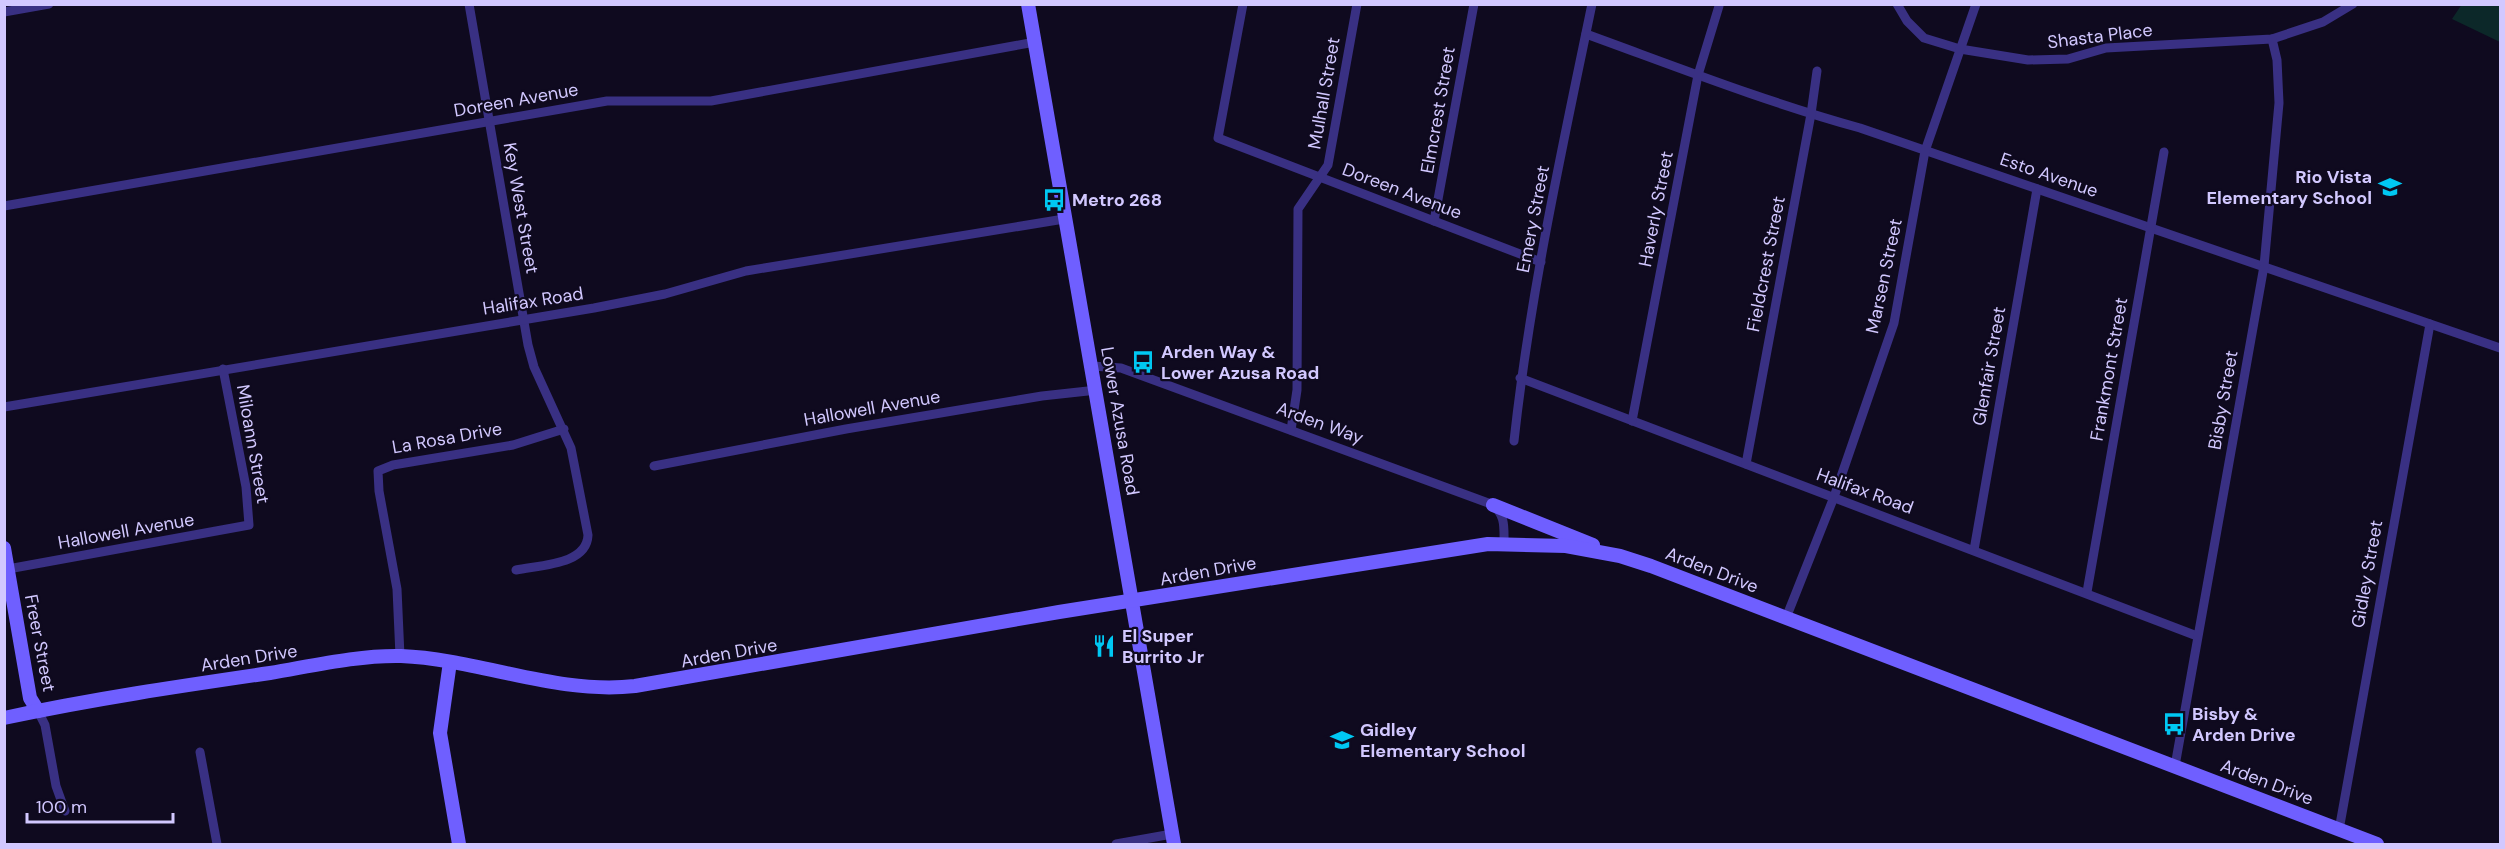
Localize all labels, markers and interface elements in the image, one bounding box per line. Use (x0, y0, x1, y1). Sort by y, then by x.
street label: Shasta Place (2046, 18, 2154, 54)
street label: Mulhall Street (1302, 35, 1346, 151)
street label: Elmcrest Street (1415, 45, 1461, 175)
street label: Doreen Avenue (452, 77, 580, 123)
street label: Key West Street (498, 141, 544, 275)
street label: Esto Avenue (1997, 147, 2101, 203)
street label: Haverly Street (1633, 149, 1679, 269)
street label: Doreen Avenue (1339, 157, 1465, 225)
street label: Emery Street (1511, 163, 1555, 275)
place label: Rio Vista Elementary School (2206, 165, 2372, 210)
school or university icon: Rio Vista Elementary School (2377, 174, 2403, 200)
bus stop icon: Metro 268 (1041, 187, 1067, 213)
place label: Metro 268 (1072, 188, 1162, 212)
street label: Fieldcrest Street (1741, 194, 1791, 334)
street label: Marsen Street (1860, 216, 1908, 336)
street label: Halifax Road (481, 281, 585, 321)
street label: Frankmont Street (2085, 295, 2133, 443)
street label: Glenfair Street (1967, 305, 2011, 427)
place label: Arden Way & Lower Azusa Road (1161, 340, 1319, 385)
street label: Lower Azusa Road (1095, 345, 1145, 497)
street label: Bisby Street (2202, 348, 2244, 452)
bus stop icon: Arden Way & Lower Azusa Road (1130, 349, 1156, 375)
street label: Miloann Street (231, 383, 275, 505)
street label: Hallowell Avenue (802, 384, 942, 432)
street label: Arden Way (1273, 396, 1367, 450)
street label: La Rosa Drive (390, 417, 504, 459)
street label: Halifax Road (1813, 462, 1917, 520)
street label: Hallowell Avenue (56, 507, 196, 555)
street label: Gidley Street (2346, 518, 2388, 630)
street label: Arden Drive (1662, 541, 1762, 599)
street label: Arden Drive (1158, 551, 1258, 591)
street label: Freer Street (19, 592, 61, 694)
place label: El Super Burrito Jr (1122, 624, 1204, 669)
street label: Arden Drive (679, 633, 779, 673)
restaurant icon: El Super Burrito Jr (1091, 633, 1117, 659)
street label: Arden Drive (199, 639, 299, 677)
place label: Bisby & Arden Drive (2192, 702, 2296, 747)
bus stop icon: Bisby & Arden Drive (2161, 711, 2187, 737)
place label: Gidley Elementary School (1360, 718, 1526, 763)
school or university icon: Gidley Elementary School (1329, 727, 1355, 753)
street label: Arden Drive (2217, 753, 2317, 811)
scale bar (27, 786, 172, 824)
text: 100 m (36, 795, 87, 819)

